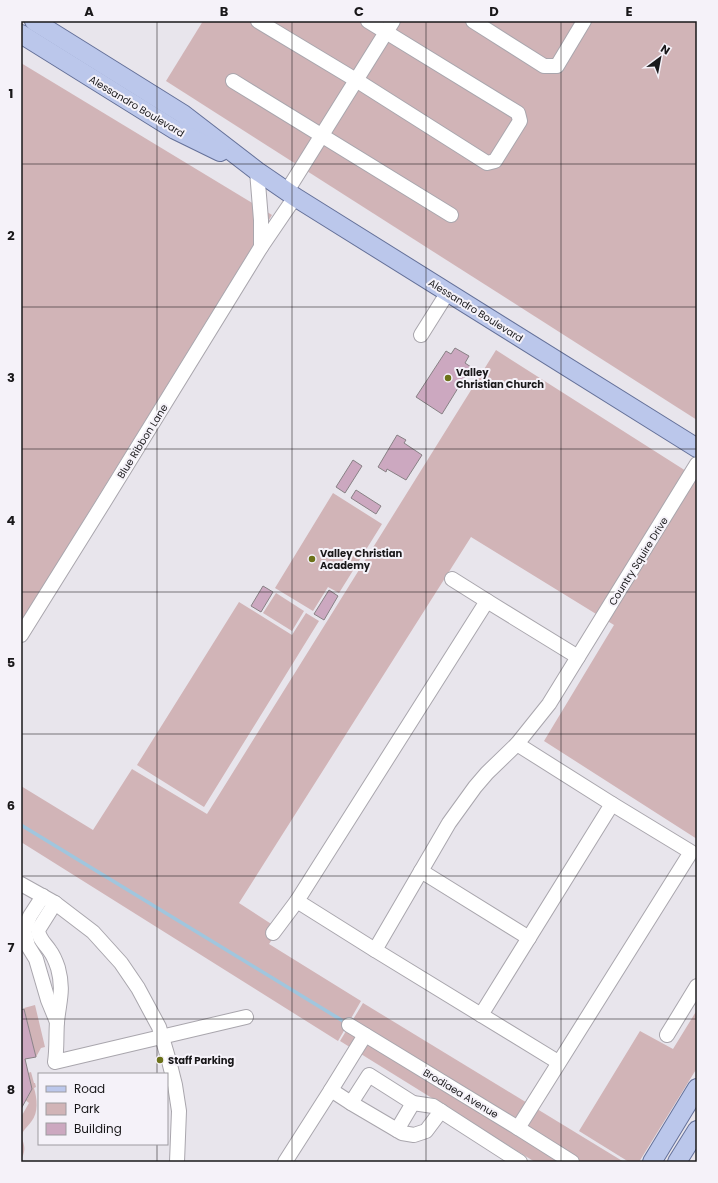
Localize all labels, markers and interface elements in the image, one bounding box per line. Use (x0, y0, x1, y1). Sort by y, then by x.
text: A (84, 2, 94, 21)
text: B (220, 2, 229, 21)
text: C (354, 2, 364, 21)
text: D (489, 2, 499, 21)
text: E (625, 2, 633, 21)
north arrow (640, 38, 680, 78)
text: N (658, 41, 673, 58)
street label: Alessandro Boulevard (86, 72, 187, 141)
text: 1 (9, 84, 13, 103)
text: 2 (7, 226, 15, 245)
street label: Alessandro Boulevard (426, 275, 526, 346)
place label: Valley Christian Church (456, 365, 544, 392)
text: 3 (7, 368, 15, 387)
marker: Valley Christian Church (443, 373, 453, 383)
street label: Blue Ribbon Lane (114, 401, 171, 481)
text: 4 (7, 511, 16, 530)
street label: Country Squire Drive (605, 514, 672, 608)
place label: Valley Christian Academy (320, 546, 403, 573)
marker: Valley Christian Academy (307, 554, 317, 564)
text: 5 (7, 653, 15, 672)
text: 6 (7, 796, 15, 815)
text: 7 (8, 938, 15, 957)
place label: Staff Parking (168, 1053, 234, 1068)
marker: Staff Parking (155, 1055, 165, 1065)
street label: Brodiaea Avenue (420, 1065, 501, 1122)
legend (38, 1073, 168, 1145)
text: 8 (7, 1080, 15, 1099)
text: Road (74, 1080, 105, 1097)
text: Park (74, 1100, 101, 1117)
text: Building (74, 1120, 122, 1137)

